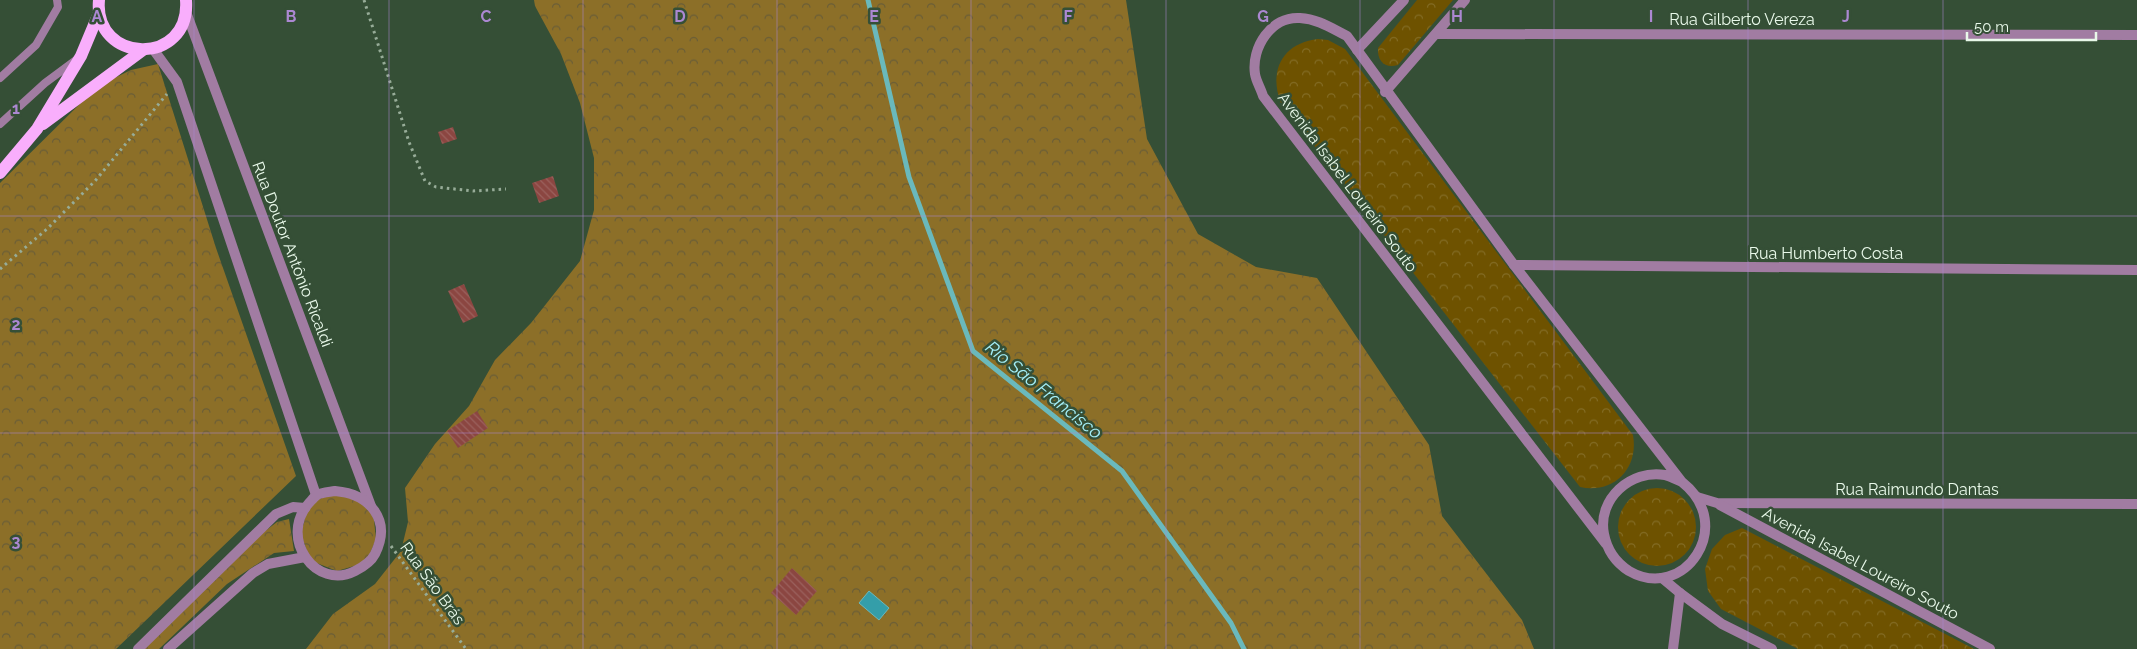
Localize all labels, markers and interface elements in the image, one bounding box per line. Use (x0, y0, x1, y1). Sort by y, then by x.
text: A (92, 7, 103, 26)
text: B (286, 7, 297, 26)
text: C (481, 7, 492, 26)
text: D (674, 7, 686, 26)
text: E (869, 7, 879, 26)
text: F (1063, 7, 1073, 26)
text: G (1257, 7, 1269, 26)
text: H (1451, 7, 1463, 26)
text: I (1649, 7, 1653, 26)
text: J (1842, 7, 1850, 26)
street label: Rua Gilberto Vereza (1669, 10, 1815, 29)
scale bar (1967, 10, 2096, 42)
text: 50 m (1974, 18, 2009, 36)
street label: Avenida Isabel Loureiro Souto (1274, 89, 1421, 276)
text: 1 (12, 99, 20, 118)
street label: Rua Doutor Antônio Ricaldi (248, 159, 337, 350)
street label: Rua Humberto Costa (1749, 244, 1903, 263)
text: 2 (11, 315, 21, 334)
water label: Rio São Francisco (982, 336, 1107, 443)
street label: Rua Raimundo Dantas (1835, 480, 1999, 499)
street label: Avenida Isabel Loureiro Souto (1759, 503, 1962, 623)
text: 3 (12, 532, 21, 551)
street label: Rua São Brás (396, 538, 469, 628)

